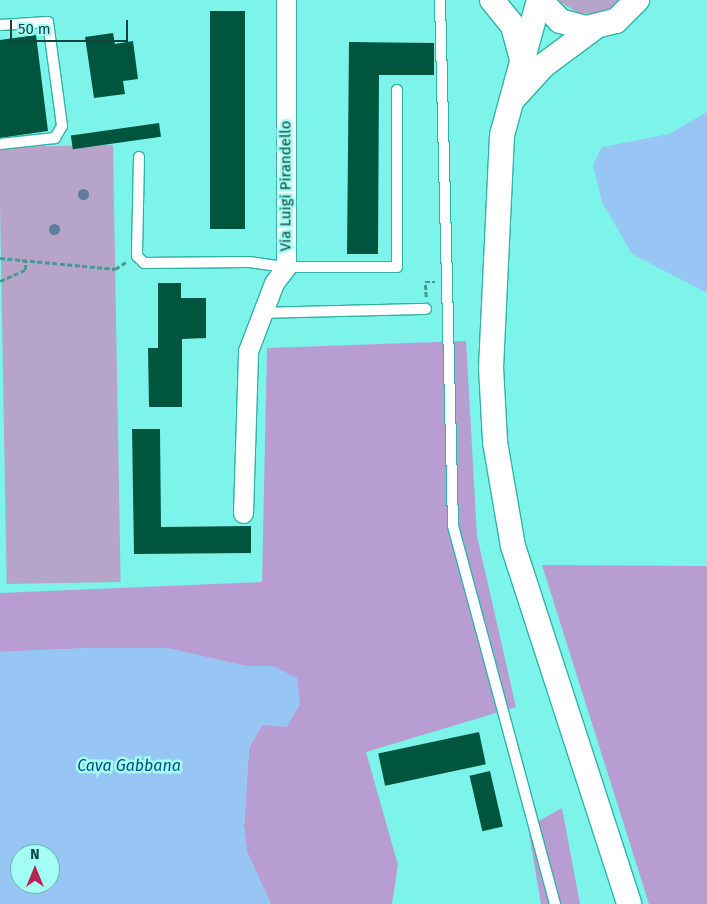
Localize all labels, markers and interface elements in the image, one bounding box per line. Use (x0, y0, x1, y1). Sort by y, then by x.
scale bar (12, 10, 130, 42)
text: 50 m (18, 20, 51, 38)
street label: Via Luigi Pirandello (277, 121, 295, 251)
water label: Cava Gabbana (77, 756, 181, 776)
north arrow (10, 844, 60, 894)
text: N (30, 846, 40, 863)

